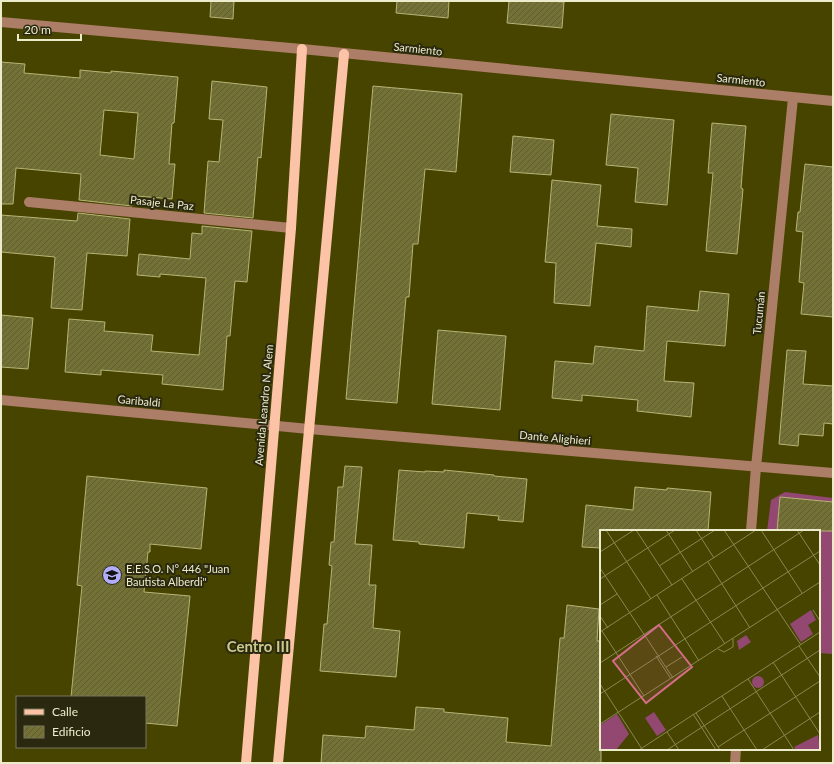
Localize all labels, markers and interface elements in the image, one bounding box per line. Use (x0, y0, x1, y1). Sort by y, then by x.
scale bar (18, 16, 81, 42)
text: 20 m (24, 22, 51, 37)
street label: Sarmiento (393, 39, 443, 58)
street label: Sarmiento (716, 70, 766, 89)
street label: Pasaje La Paz (129, 193, 195, 212)
street label: Tucumán (750, 291, 767, 335)
street label: Avenida Leandro N. Alem (252, 344, 275, 466)
street label: Garibaldi (117, 392, 161, 409)
street label: Dante Alighieri (519, 428, 592, 447)
inset map (600, 530, 820, 750)
place label: E.E.S.O. N° 446 "Juan Bautista Alberdi" (126, 562, 229, 588)
school or university icon: E.E.S.O. N° 446 "Juan Bautista Alberdi" (101, 564, 123, 586)
district label: Centro III (227, 637, 289, 655)
legend (16, 696, 146, 748)
text: Calle (52, 704, 78, 719)
text: Edificio (52, 724, 91, 739)

